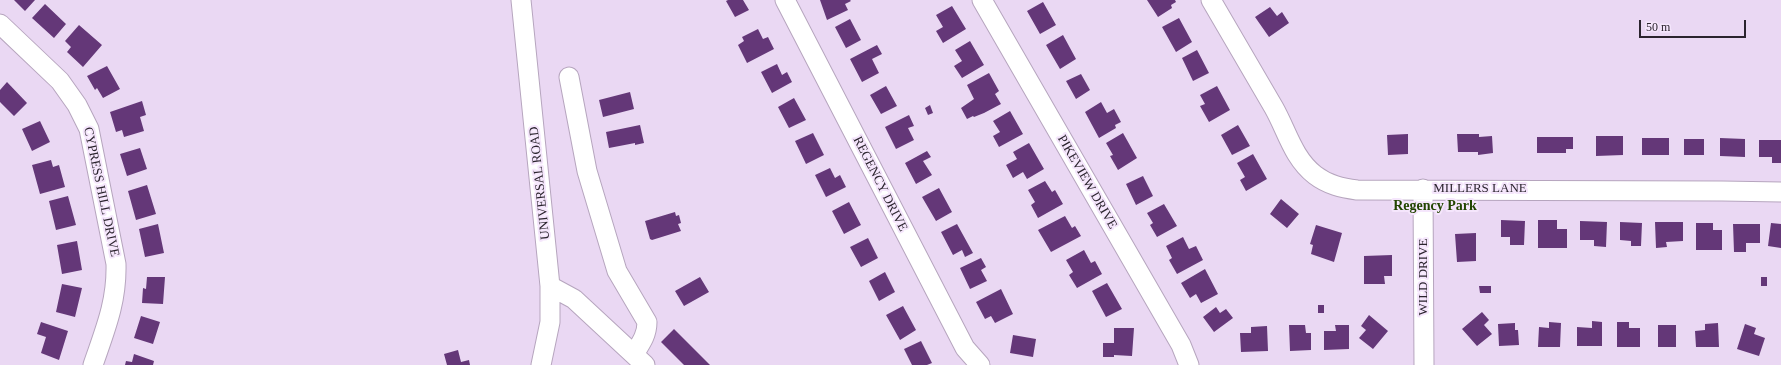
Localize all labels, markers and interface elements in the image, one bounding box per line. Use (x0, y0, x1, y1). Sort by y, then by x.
scale bar (1641, 12, 1748, 38)
text: 50 m (1646, 20, 1670, 34)
street label: CYPRESS HILL DRIVE (80, 126, 122, 258)
street label: UNIVERSAL ROAD (526, 126, 554, 240)
street label: PIKEVIEW DRIVE (1054, 132, 1120, 232)
street label: REGENCY DRIVE (849, 134, 911, 234)
street label: MILLERS LANE (1433, 181, 1527, 197)
district label: Regency Park (1393, 198, 1477, 214)
street label: WILD DRIVE (1416, 239, 1432, 315)

